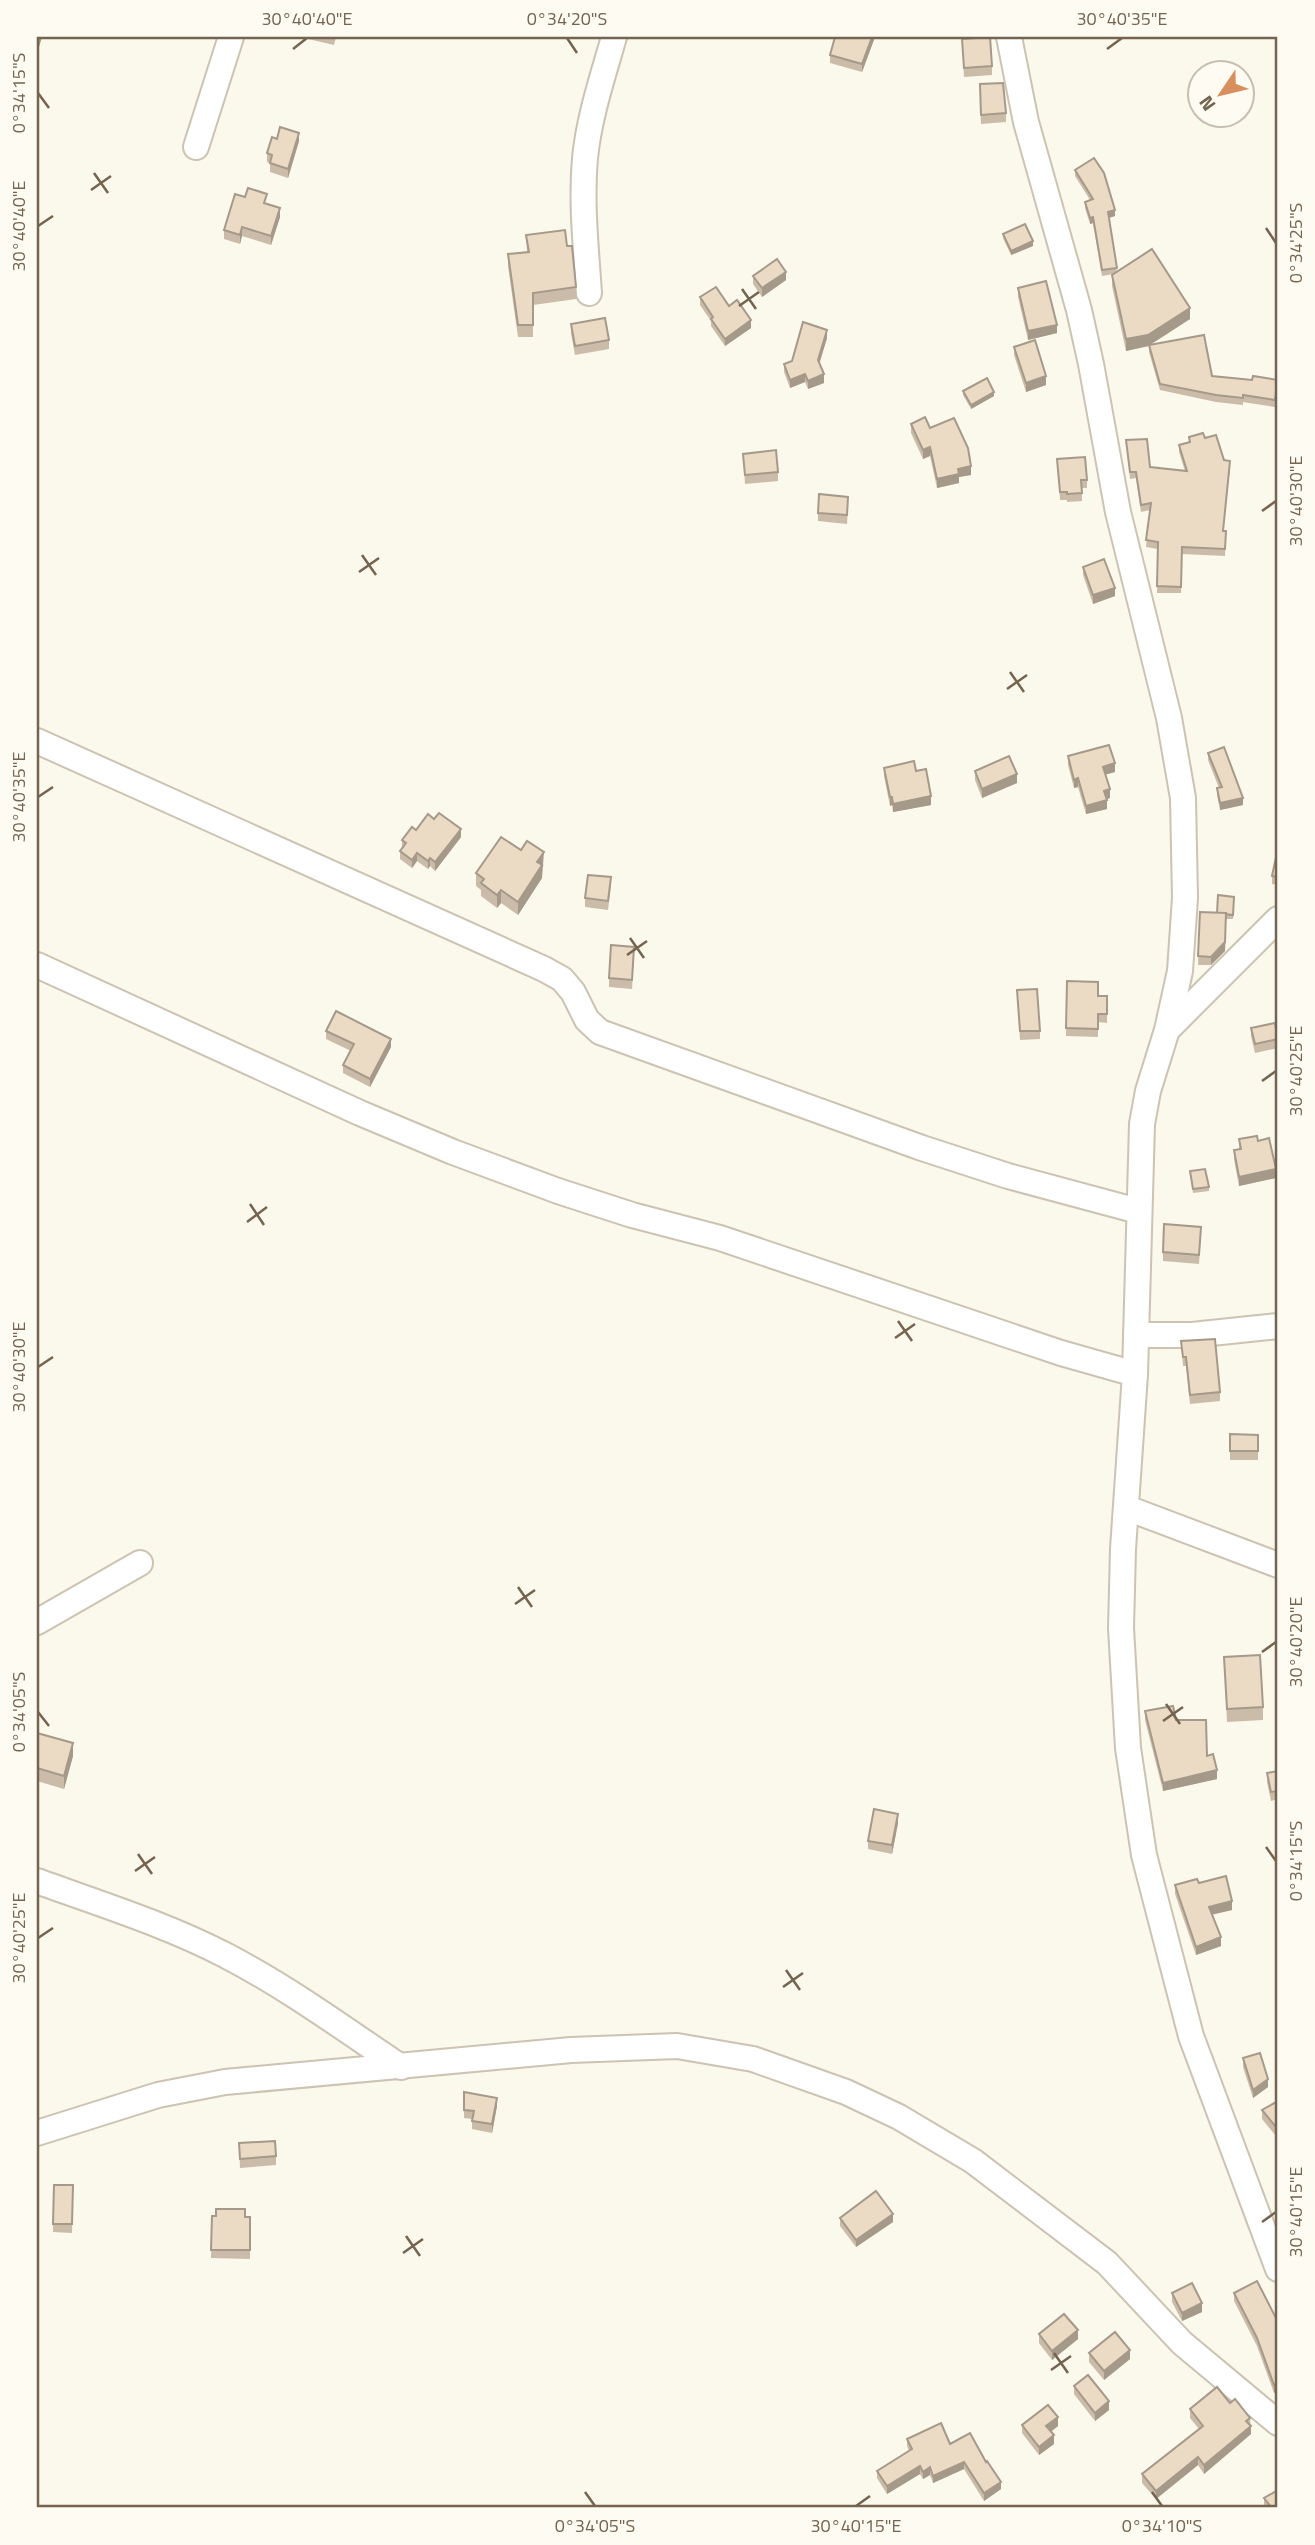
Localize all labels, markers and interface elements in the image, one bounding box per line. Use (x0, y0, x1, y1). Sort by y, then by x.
text: 30°40'40"E (262, 5, 353, 32)
text: 0°34'20"S (527, 5, 607, 32)
text: 30°40'35"E (1077, 5, 1168, 32)
text: 0°34'15"S (5, 53, 32, 133)
north arrow (1186, 60, 1256, 130)
text: N (1191, 90, 1222, 118)
text: 30°40'40"E (5, 180, 32, 271)
text: 0°34'25"S (1282, 203, 1309, 283)
text: 30°40'30"E (1282, 455, 1309, 546)
text: 30°40'35"E (5, 751, 32, 842)
text: 30°40'25"E (1282, 1025, 1309, 1116)
text: 30°40'30"E (5, 1321, 32, 1412)
text: 30°40'20"E (1282, 1596, 1309, 1687)
text: 0°34'05"S (5, 1672, 32, 1752)
text: 0°34'15"S (1282, 1821, 1309, 1901)
text: 30°40'25"E (5, 1892, 32, 1983)
text: 30°40'15"E (1282, 2166, 1309, 2257)
text: 0°34'05"S (555, 2512, 635, 2539)
text: 30°40'15"E (811, 2512, 902, 2539)
text: 0°34'10"S (1122, 2512, 1202, 2539)

